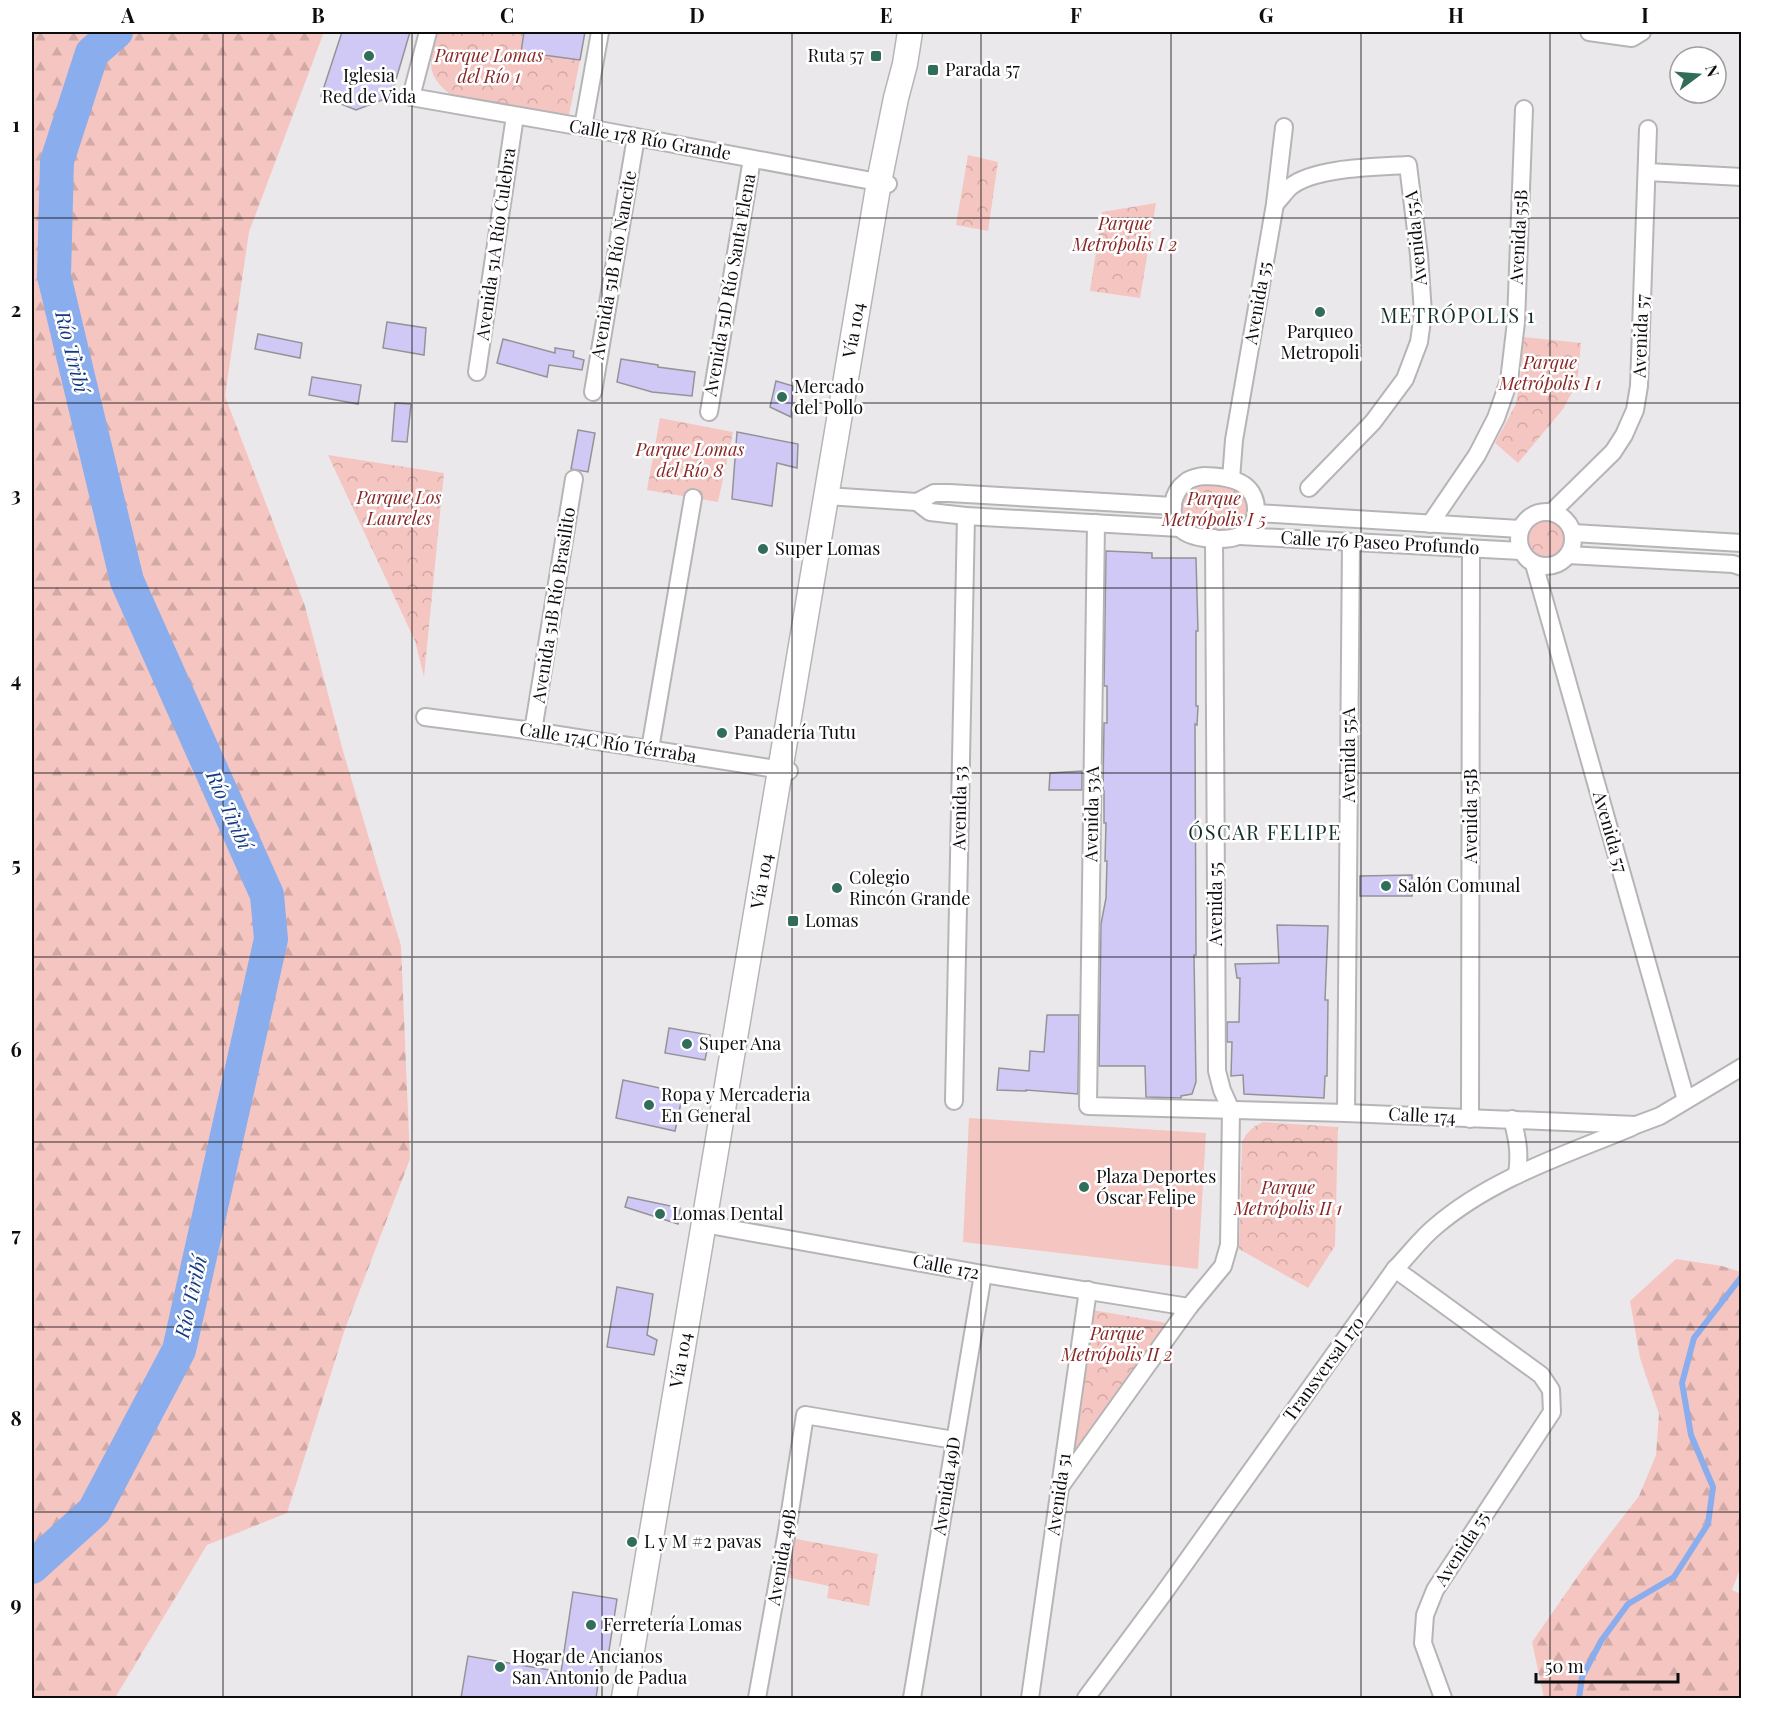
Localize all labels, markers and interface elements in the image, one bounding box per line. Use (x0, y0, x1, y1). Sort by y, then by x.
text: A (120, 1, 135, 28)
text: B (311, 1, 325, 28)
text: C (500, 1, 514, 28)
text: D (689, 1, 705, 28)
text: E (880, 1, 892, 28)
text: F (1070, 1, 1082, 28)
text: G (1259, 1, 1274, 28)
text: H (1448, 1, 1464, 28)
text: I (1641, 1, 1649, 28)
park label: Parque Lomas del Río 1 (434, 43, 544, 88)
place label: Ruta 57 (807, 43, 865, 67)
north arrow (1668, 45, 1728, 105)
marker: Iglesia Red de Vida (362, 49, 376, 63)
marker: Ruta 57 (869, 49, 883, 63)
place label: Parada 57 (945, 57, 1020, 81)
text: N (1701, 62, 1725, 80)
place label: Iglesia Red de Vida (322, 63, 416, 108)
marker: Parada 57 (926, 63, 940, 77)
text: 1 (12, 110, 20, 137)
street label: Calle 178 Río Grande (567, 113, 733, 165)
street label: Avenida 51A Río Culebra (469, 146, 520, 343)
street label: Avenida 51B Río Nancite (584, 168, 641, 362)
street label: Avenida 51D Río Santa Elena (697, 172, 760, 399)
street label: Avenida 55A (1398, 189, 1432, 288)
street label: Avenida 55B (1503, 189, 1532, 286)
park label: Parque Metrópolis I 2 (1071, 211, 1178, 256)
street label: Avenida 55 (1238, 260, 1276, 347)
street label: Avenida 57 (1627, 293, 1653, 379)
text: 2 (11, 295, 21, 322)
street label: Vía 104 (836, 300, 870, 361)
district label: METRÓPOLIS 1 (1380, 301, 1536, 328)
marker: Parqueo Metropoli (1313, 305, 1327, 319)
water label: Río Tiribí (50, 307, 97, 397)
place label: Parqueo Metropoli (1281, 319, 1359, 364)
park label: Parque Metrópolis I 1 (1498, 350, 1601, 395)
place label: Mercado del Pollo (794, 374, 864, 419)
marker: Mercado del Pollo (775, 390, 789, 404)
park label: Parque Lomas del Río 8 (635, 437, 745, 482)
text: 3 (11, 480, 21, 507)
park label: Parque Los Laureles (356, 485, 442, 530)
park label: Parque Metrópolis I 5 (1161, 486, 1266, 531)
street label: Avenida 51B Río Brasilito (526, 505, 580, 705)
street label: Calle 176 Paseo Profundo (1280, 525, 1480, 559)
place label: Super Lomas (775, 536, 880, 560)
marker: Super Lomas (756, 542, 770, 556)
text: 4 (11, 665, 21, 692)
street label: Avenida 55A (1336, 707, 1360, 804)
street label: Calle 174C Río Térraba (518, 716, 698, 768)
place label: Panadería Tutu (734, 720, 856, 744)
marker: Panadería Tutu (715, 726, 729, 740)
water label: Río Tiribí (201, 765, 260, 855)
street label: Avenida 53A (1078, 765, 1104, 863)
street label: Avenida 53 (946, 766, 972, 851)
street label: Avenida 55B (1458, 769, 1482, 864)
street label: Avenida 57 (1588, 787, 1634, 876)
district label: ÓSCAR FELIPE (1188, 818, 1342, 845)
text: 5 (11, 850, 21, 877)
street label: Vía 104 (744, 851, 778, 912)
street label: Avenida 55 (1203, 862, 1227, 947)
place label: Colegio Rincón Grande (849, 865, 970, 910)
place label: Salón Comunal (1398, 873, 1520, 897)
marker: Salón Comunal (1379, 879, 1393, 893)
marker: Colegio Rincón Grande (830, 881, 844, 895)
place label: Lomas (805, 908, 858, 932)
marker: Lomas (786, 914, 800, 928)
place label: Super Ana (699, 1031, 781, 1055)
text: 6 (10, 1035, 22, 1062)
marker: Super Ana (680, 1037, 694, 1051)
place label: Ropa y Mercaderia En General (661, 1082, 811, 1127)
marker: Ropa y Mercaderia En General (642, 1098, 656, 1112)
street label: Calle 174 (1388, 1101, 1456, 1129)
place label: Plaza Deportes Óscar Felipe (1096, 1164, 1216, 1209)
park label: Parque Metrópolis II 1 (1233, 1175, 1342, 1220)
marker: Plaza Deportes Óscar Felipe (1077, 1180, 1091, 1194)
place label: Lomas Dental (672, 1201, 783, 1225)
marker: Lomas Dental (653, 1207, 667, 1221)
text: 7 (11, 1220, 21, 1247)
street label: Calle 172 (911, 1248, 982, 1284)
water label: Río Tiribí (167, 1251, 213, 1341)
street label: Transversal 170 (1277, 1311, 1369, 1426)
park label: Parque Metrópolis II 2 (1060, 1321, 1173, 1366)
street label: Vía 104 (663, 1330, 697, 1391)
text: 8 (10, 1404, 22, 1431)
street label: Avenida 49D (926, 1435, 966, 1538)
street label: Avenida 51 (1040, 1451, 1076, 1538)
street label: Avenida 49B (761, 1507, 801, 1608)
street label: Avenida 55 (1428, 1507, 1494, 1591)
place label: L y M #2 pavas (644, 1529, 761, 1553)
marker: L y M #2 pavas (625, 1535, 639, 1549)
text: 9 (10, 1589, 22, 1616)
place label: Ferretería Lomas (603, 1612, 742, 1636)
marker: Ferretería Lomas (584, 1618, 598, 1632)
place label: Hogar de Ancianos San Antonio de Padua (512, 1644, 687, 1689)
scale bar (1536, 1646, 1678, 1684)
text: 50 m (1545, 1654, 1584, 1678)
marker: Hogar de Ancianos San Antonio de Padua (493, 1660, 507, 1674)

